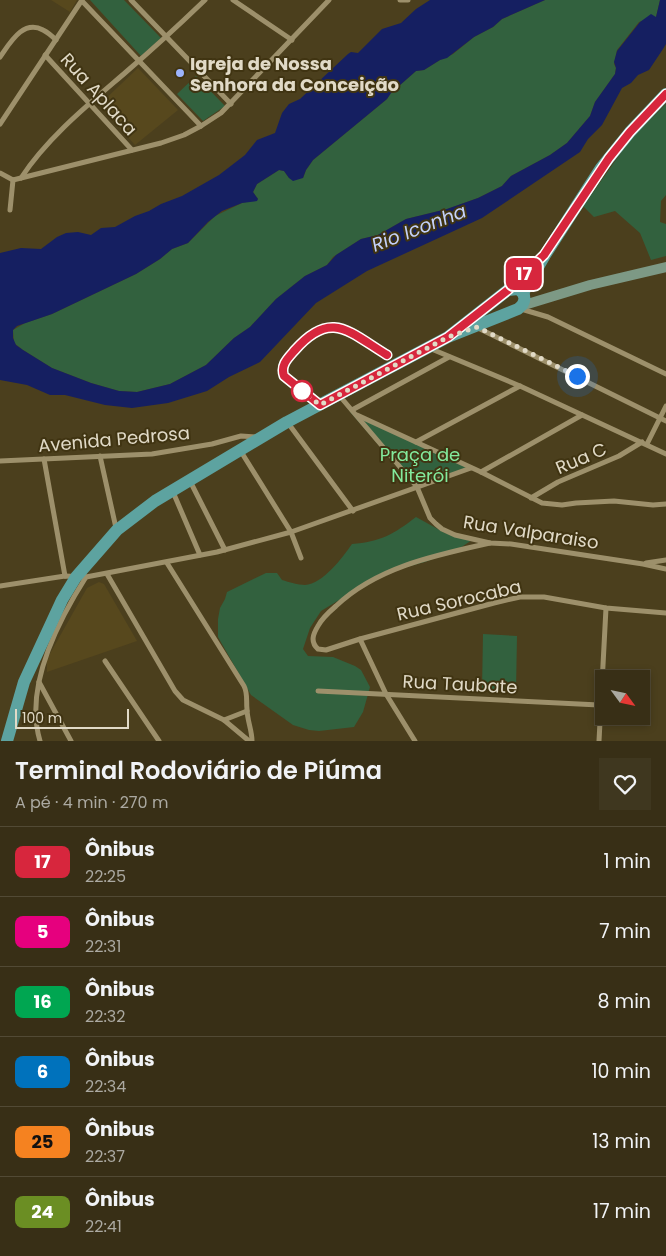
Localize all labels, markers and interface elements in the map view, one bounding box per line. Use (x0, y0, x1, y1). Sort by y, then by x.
street label: Rua Aplaca (55, 47, 143, 141)
place label: Igreja de Nossa Senhora da Conceição (190, 51, 399, 97)
marker: Igreja de Nossa Senhora da Conceição (174, 67, 186, 79)
water label: Rio Iconha (368, 198, 470, 258)
line badge: 17 (502, 258, 546, 290)
text: 17 (516, 261, 532, 286)
your location (565, 364, 590, 389)
unlabelled marker (291, 380, 313, 402)
street label: Avenida Pedrosa (37, 420, 191, 458)
street label: Rua C (552, 436, 610, 480)
park label: Praça de Niterói (380, 442, 460, 488)
street label: Rua Valparaiso (462, 509, 600, 555)
street label: Rua Sorocaba (394, 574, 524, 626)
street label: Rua Taubate (402, 669, 518, 699)
north arrow (595, 670, 650, 725)
map controls (595, 670, 650, 725)
scale bar (15, 706, 129, 729)
text: 100 m (22, 708, 62, 728)
text: Terminal Rodoviário de Piúma (15, 754, 382, 787)
button: heart (599, 758, 651, 810)
text: A pé · 4 min · 270 m (15, 791, 168, 814)
text: Ônibus (85, 836, 155, 863)
text: 1 min (603, 848, 651, 875)
text: 17 (34, 849, 51, 874)
text: 22:25 (85, 865, 126, 888)
text: Ônibus (85, 906, 155, 933)
text: 7 min (599, 918, 651, 945)
text: 5 (37, 919, 48, 944)
text: 22:31 (85, 935, 121, 958)
text: Ônibus (85, 976, 155, 1003)
text: 8 min (598, 988, 651, 1015)
text: 16 (33, 989, 52, 1014)
text: 22:32 (85, 1005, 125, 1028)
text: Ônibus (85, 1046, 155, 1073)
text: 10 min (592, 1058, 651, 1085)
text: 6 (37, 1059, 48, 1084)
text: 22:34 (85, 1075, 126, 1098)
text: Ônibus (85, 1116, 155, 1143)
text: 13 min (592, 1128, 651, 1155)
text: 25 (32, 1129, 53, 1154)
text: 22:37 (85, 1145, 125, 1168)
text: Ônibus (85, 1186, 155, 1213)
text: 17 min (593, 1198, 651, 1225)
text: 24 (31, 1199, 54, 1224)
text: 22:41 (85, 1215, 122, 1238)

